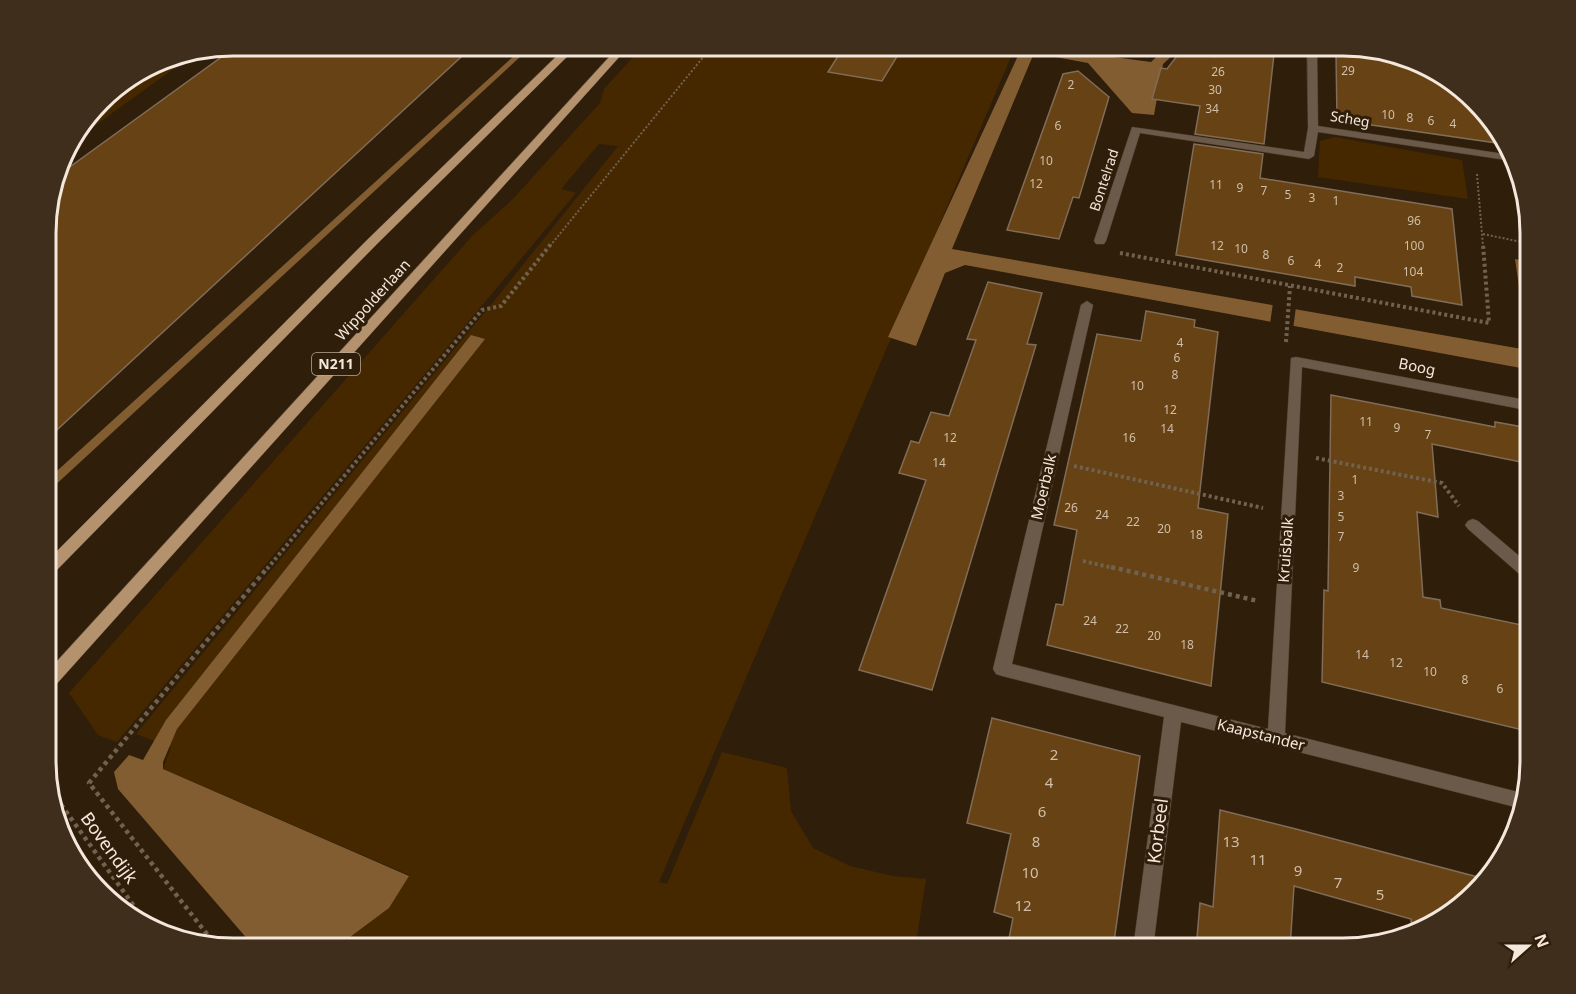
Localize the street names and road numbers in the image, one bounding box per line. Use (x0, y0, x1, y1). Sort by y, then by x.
street label: Scheg (1329, 106, 1371, 131)
street label: Bontelrad (1084, 146, 1123, 214)
street label: Wippolderlaan (330, 254, 414, 344)
road number: N211 (312, 353, 360, 375)
street label: Boog (1397, 353, 1437, 379)
street label: Moerbalk (1026, 452, 1060, 522)
street label: Kruisbalk (1273, 517, 1297, 583)
street label: Kaapstander (1215, 713, 1307, 755)
street label: Korbeel (1141, 797, 1173, 865)
street label: Bovendijk (76, 807, 144, 888)

